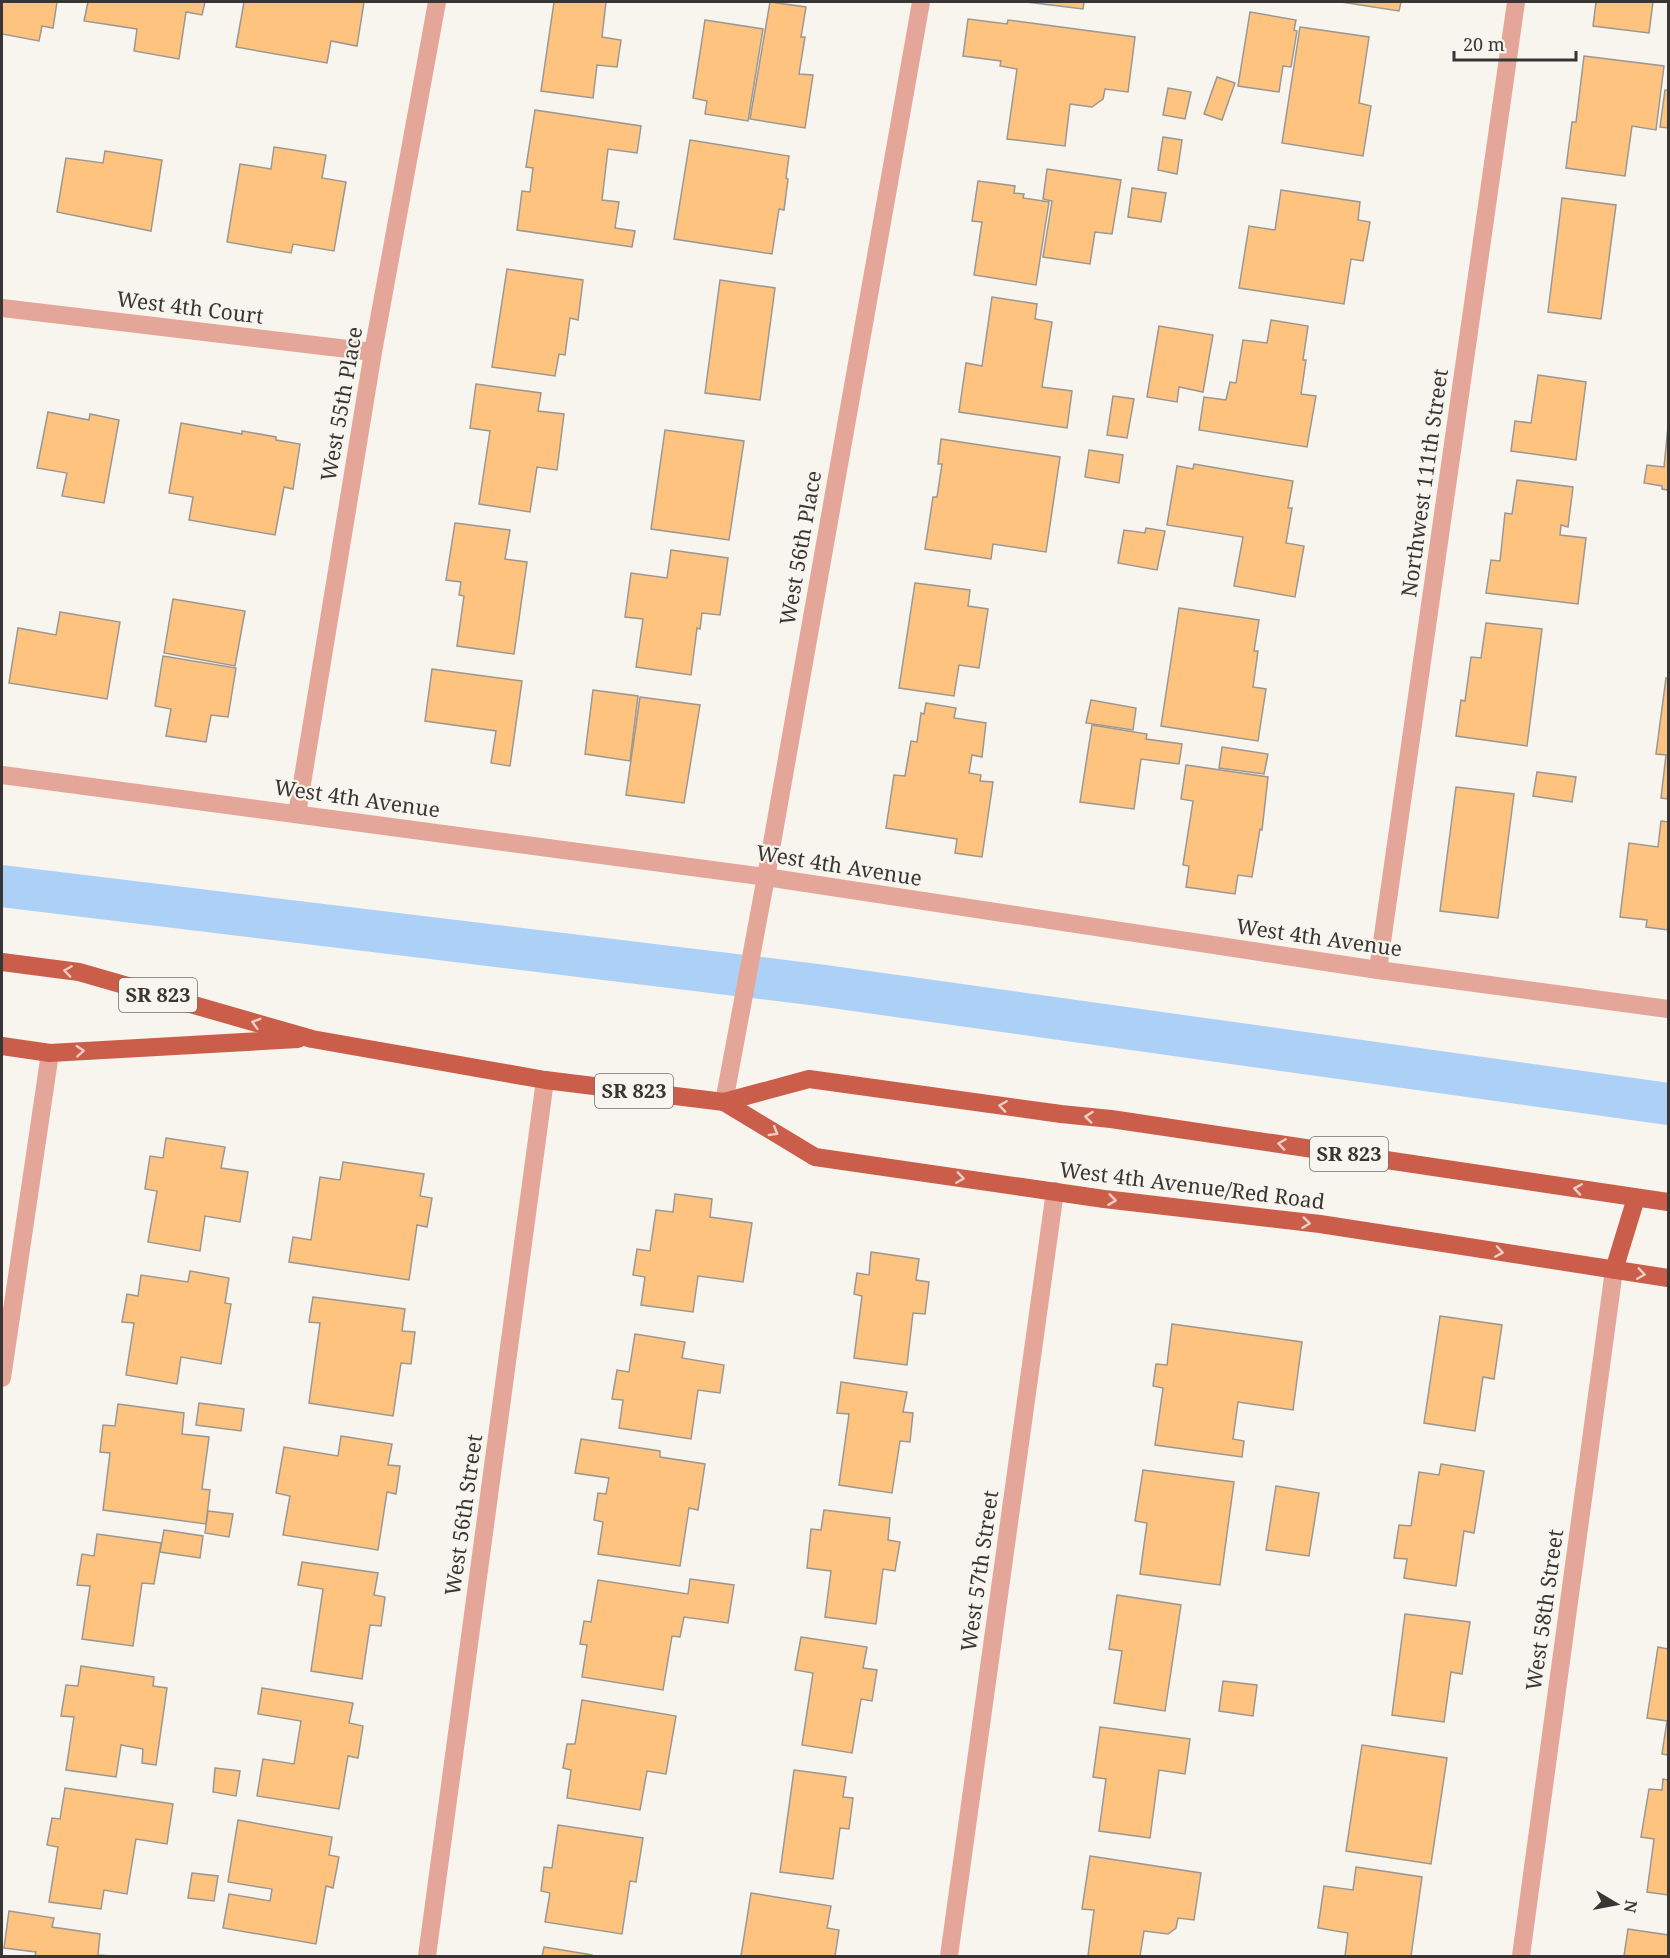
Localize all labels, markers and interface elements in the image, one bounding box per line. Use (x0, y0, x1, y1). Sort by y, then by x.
scale bar (1454, 24, 1576, 62)
text: 20 m (1463, 32, 1505, 56)
street label: West 4th Court (115, 284, 265, 330)
street label: West 55th Place (314, 324, 368, 483)
street label: Northwest 111th Street (1394, 367, 1454, 599)
street label: West 56th Place (773, 468, 827, 627)
street label: West 4th Avenue (272, 773, 442, 824)
street label: West 4th Avenue (754, 838, 924, 892)
street label: West 4th Avenue (1234, 912, 1404, 963)
one-way arrow (63, 965, 72, 977)
road number: SR 823 (119, 978, 197, 1012)
one-way arrow (251, 1018, 261, 1030)
one-way arrow (76, 1045, 85, 1058)
road number: SR 823 (595, 1074, 673, 1108)
one-way arrow (998, 1100, 1007, 1112)
one-way arrow (1084, 1111, 1093, 1124)
one-way arrow (768, 1125, 778, 1136)
road number: SR 823 (1310, 1137, 1388, 1171)
one-way arrow (1277, 1139, 1286, 1151)
street label: West 4th Avenue/Red Road (1058, 1155, 1327, 1215)
one-way arrow (956, 1171, 965, 1183)
one-way arrow (1574, 1183, 1584, 1196)
one-way arrow (1108, 1194, 1117, 1206)
one-way arrow (1302, 1216, 1311, 1229)
one-way arrow (1494, 1246, 1504, 1258)
one-way arrow (1637, 1268, 1646, 1280)
street label: West 56th Street (438, 1432, 488, 1597)
street label: West 57th Street (954, 1488, 1004, 1653)
street label: West 58th Street (1519, 1527, 1569, 1692)
north arrow (1586, 1874, 1646, 1934)
text: N (1619, 1898, 1643, 1915)

